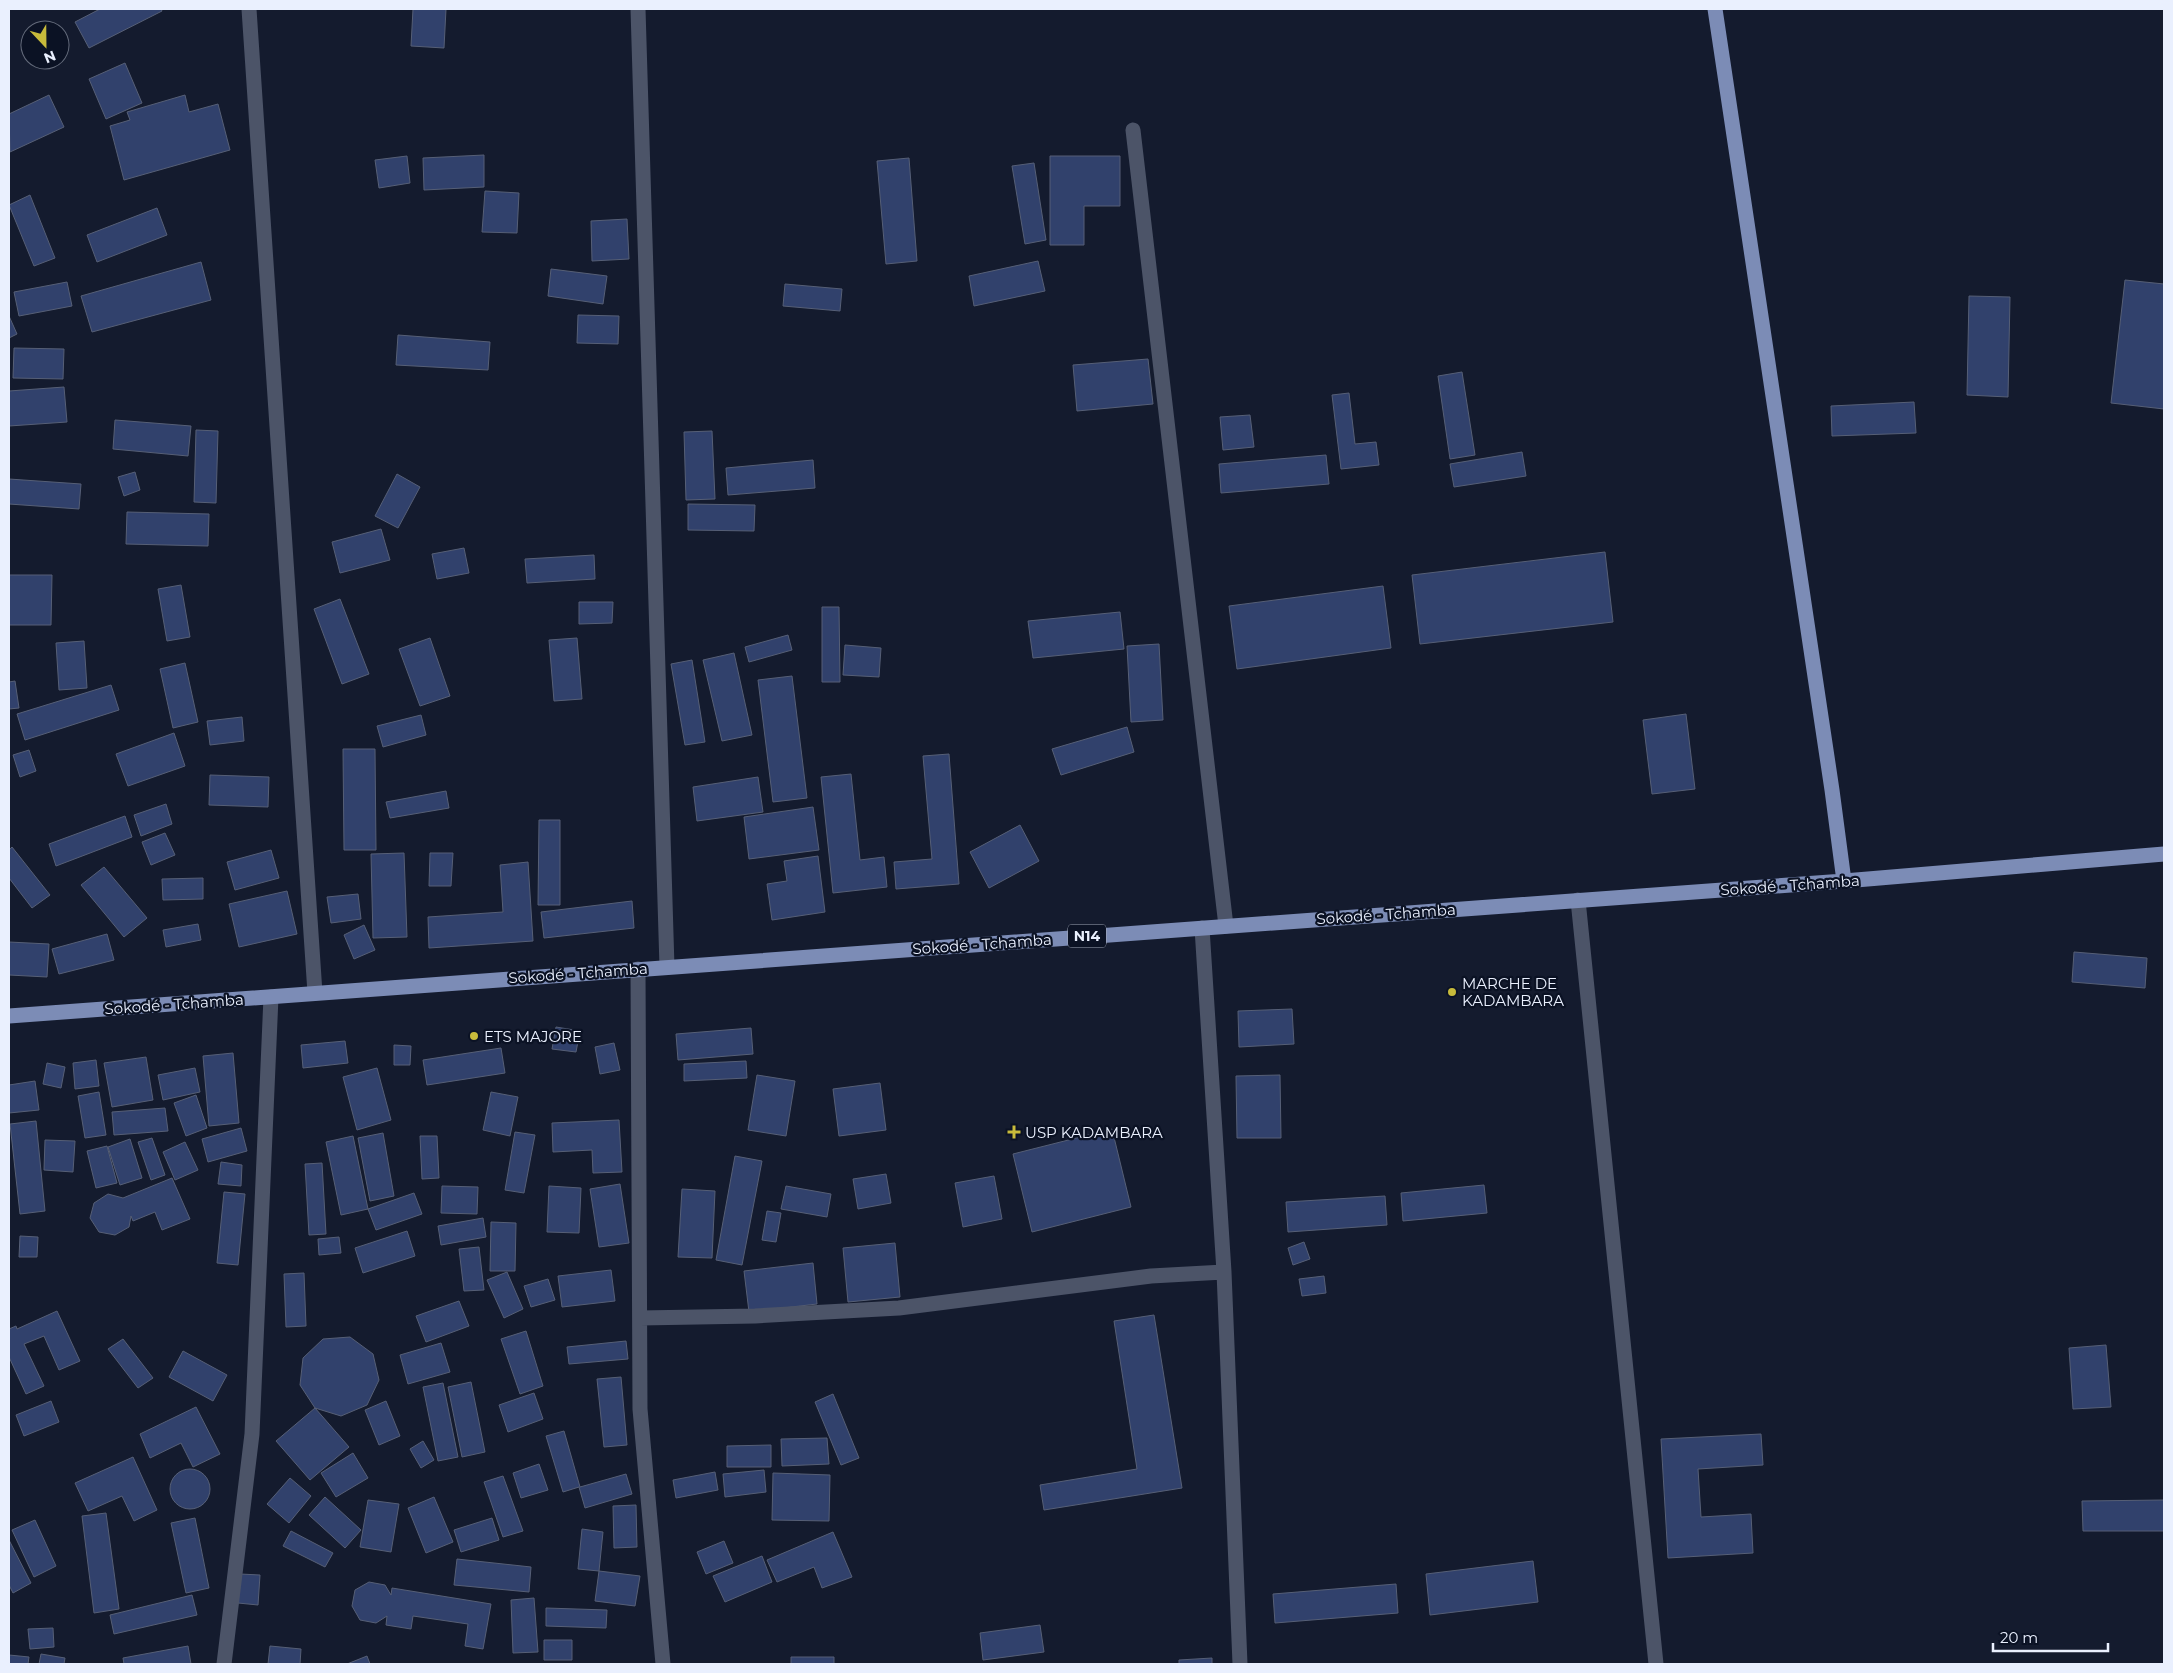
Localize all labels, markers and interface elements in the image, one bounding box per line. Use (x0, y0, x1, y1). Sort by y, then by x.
north arrow (20, 20, 70, 70)
text: N (41, 47, 58, 68)
street label: Sokodé - Tchamba (1720, 871, 1860, 899)
street label: Sokodé - Tchamba (1316, 900, 1456, 928)
road number: N14 (1068, 924, 1106, 948)
street label: Sokodé - Tchamba (912, 930, 1052, 958)
street label: Sokodé - Tchamba (508, 959, 648, 987)
place label: MARCHE DE KADAMBARA (1462, 974, 1564, 1010)
marker: MARCHE DE KADAMBARA (1446, 986, 1458, 998)
street label: Sokodé - Tchamba (104, 990, 244, 1018)
place label: ETS MAJORE (484, 1027, 582, 1046)
marker: ETS MAJORE (468, 1030, 480, 1042)
place label: USP KADAMBARA (1025, 1123, 1163, 1142)
marker: USP KADAMBARA (1007, 1125, 1021, 1139)
scale bar (1993, 1620, 2108, 1652)
text: 20 m (2000, 1628, 2038, 1647)

